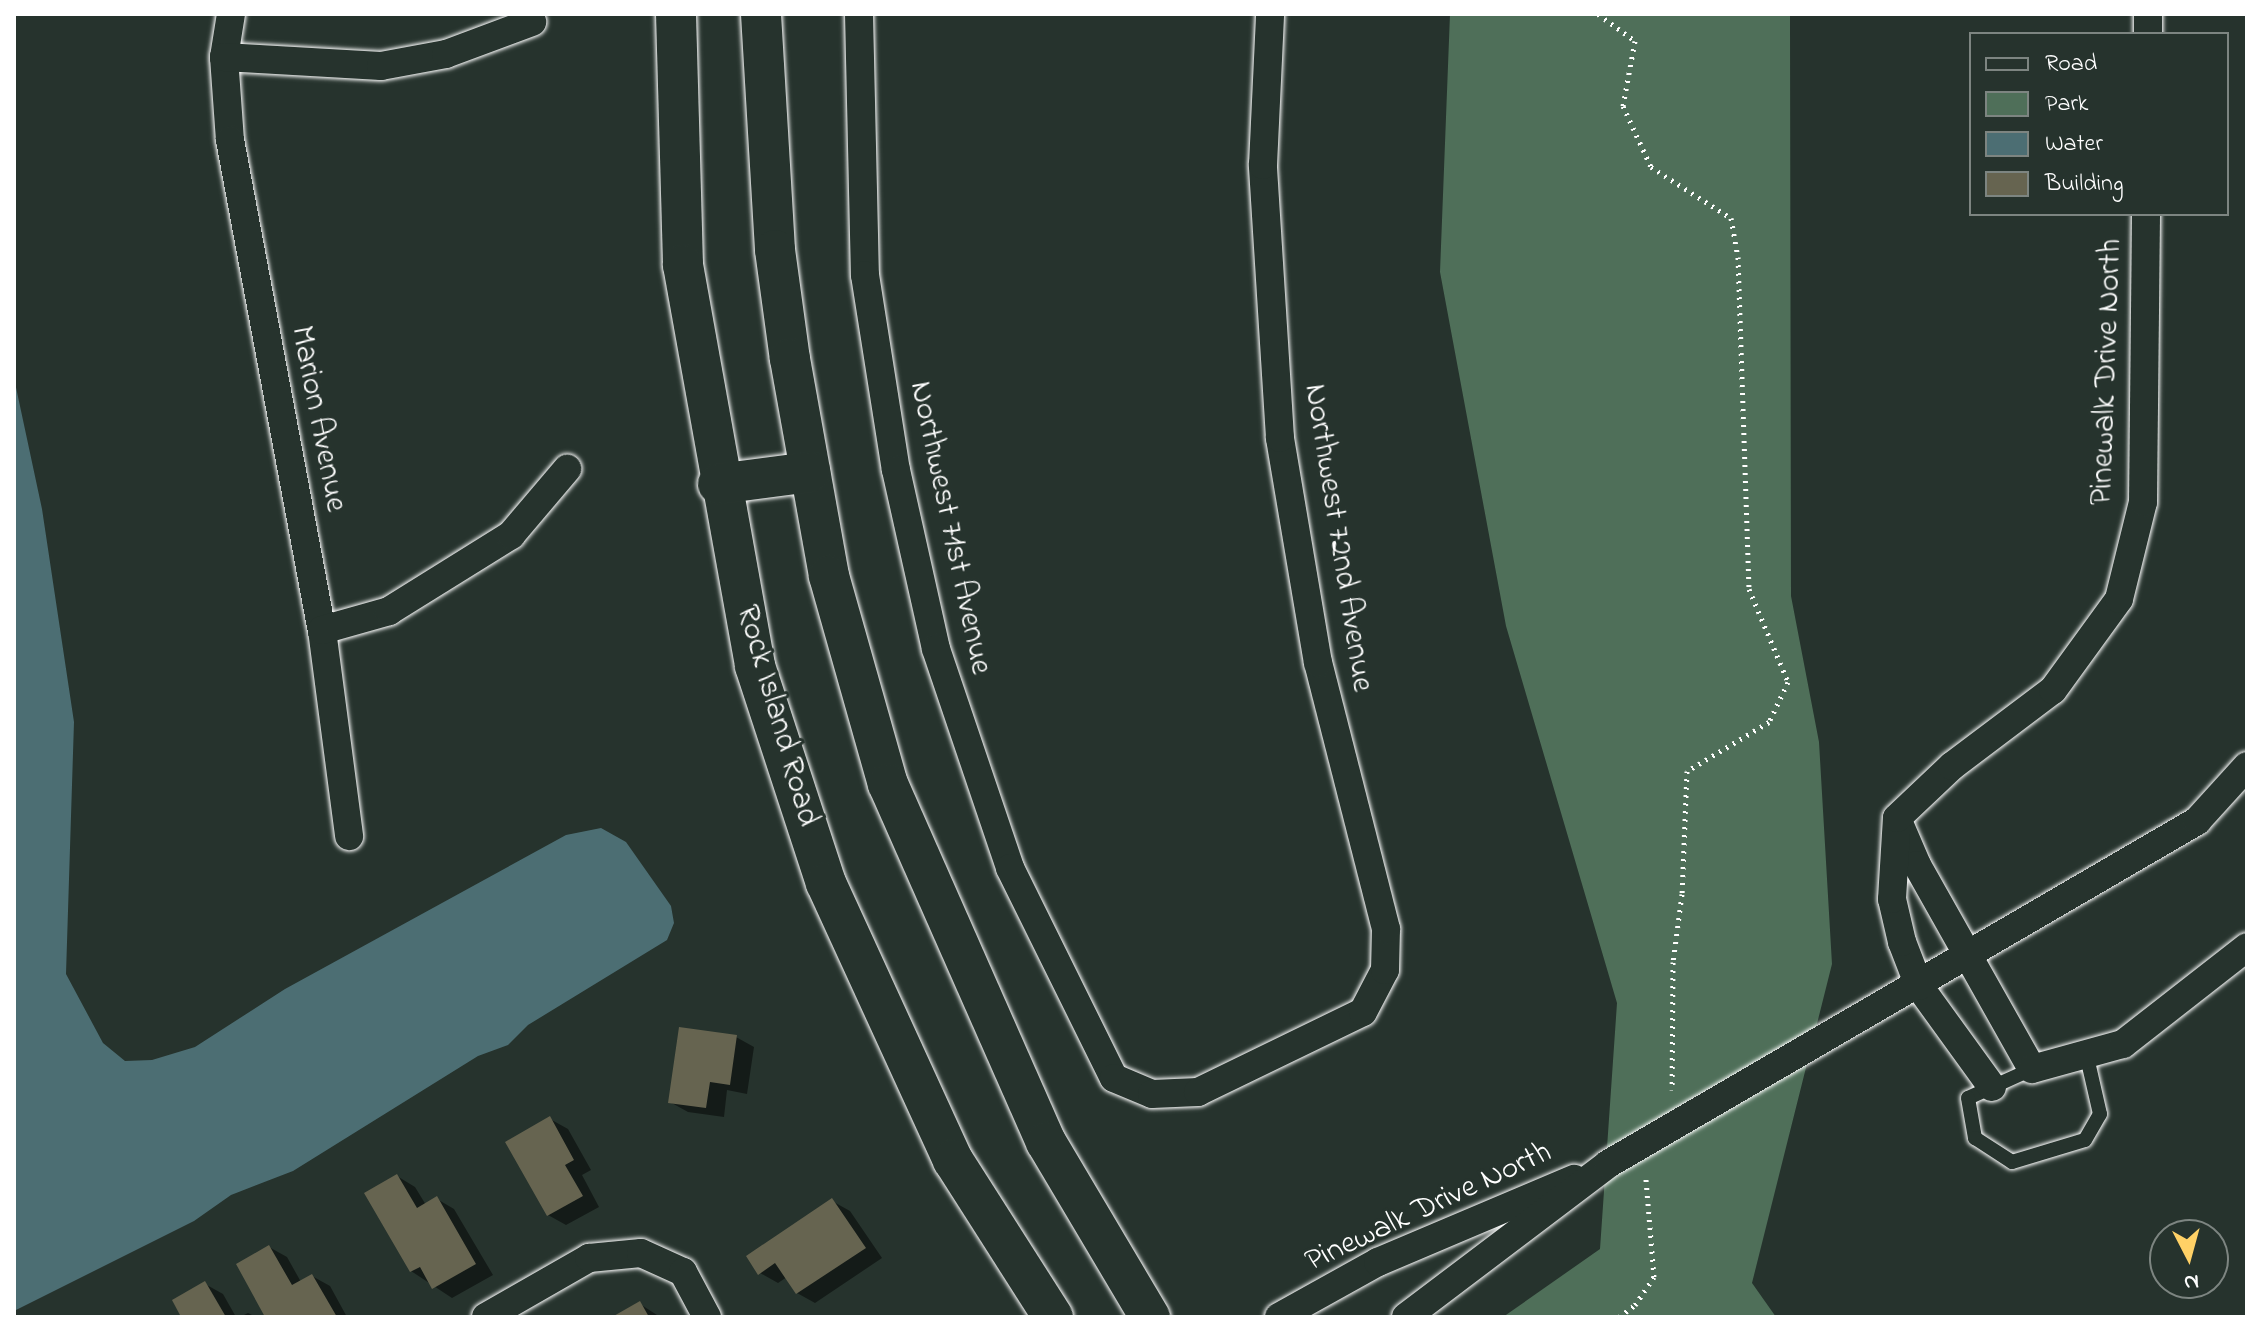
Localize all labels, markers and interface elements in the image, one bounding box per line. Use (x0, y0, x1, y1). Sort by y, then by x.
legend (1969, 32, 2229, 216)
text: Road (2045, 47, 2097, 82)
text: Park (2045, 87, 2088, 122)
text: Water (2045, 127, 2103, 162)
text: Building (2045, 167, 2124, 202)
street label: Pinewalk Drive North (2084, 238, 2132, 506)
street label: Marion Avenue (280, 323, 354, 515)
street label: Northwest 71st Avenue (899, 378, 999, 678)
street label: Northwest 72nd Avenue (1294, 381, 1380, 695)
street label: Rock Island Road (726, 601, 826, 831)
street label: Pinewalk Drive North (1300, 1134, 1558, 1282)
north arrow (2149, 1219, 2229, 1299)
text: N (2182, 1264, 2200, 1298)

